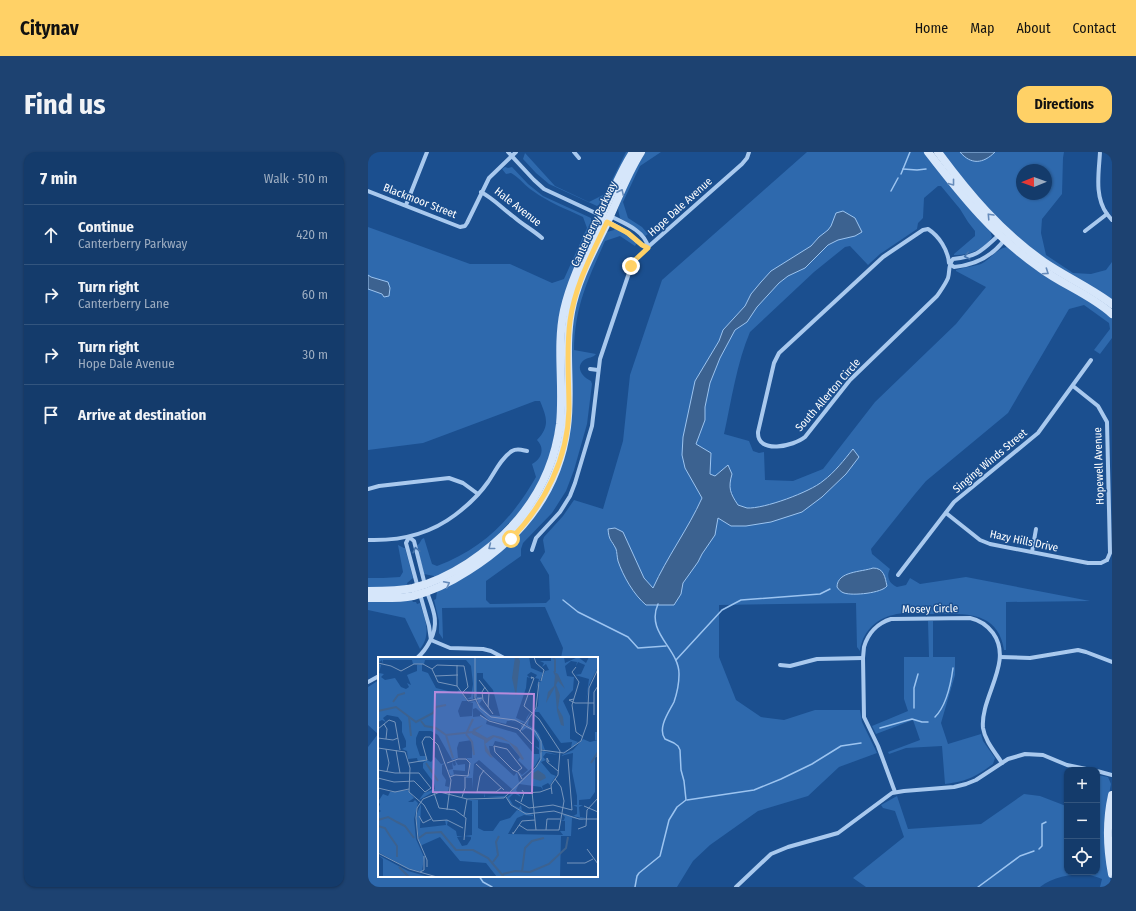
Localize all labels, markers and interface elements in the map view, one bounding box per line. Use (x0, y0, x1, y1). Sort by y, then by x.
text: Citynav (20, 17, 79, 40)
text: Home (915, 20, 948, 37)
text: Map (970, 20, 994, 37)
text: About (1016, 20, 1051, 37)
text: Contact (1073, 20, 1116, 37)
button: Directions (1017, 86, 1112, 123)
text: Find us (24, 88, 106, 121)
north arrow (1016, 164, 1052, 200)
text: 7 min (40, 168, 77, 189)
text: Walk · 510 m (264, 171, 328, 186)
street label: Hope Dale Avenue (645, 175, 715, 239)
one-way arrow (947, 178, 954, 185)
street label: Canterberry Parkway (569, 179, 619, 269)
street label: Blackmoor Street (381, 181, 459, 221)
street label: Hale Avenue (492, 185, 544, 229)
one-way arrow (616, 188, 624, 196)
one-way arrow (987, 213, 995, 221)
text: Continue (78, 218, 134, 236)
icon: ahead (40, 224, 62, 246)
text: 420 m (296, 227, 328, 242)
text: Canterberry Parkway (78, 236, 187, 251)
one-way arrow (964, 252, 970, 260)
route end (622, 257, 640, 275)
one-way arrow (1042, 267, 1049, 275)
text: Turn right (78, 278, 139, 296)
icon: right (40, 284, 62, 306)
text: 60 m (302, 287, 328, 302)
text: Canterberry Lane (78, 296, 169, 311)
text: Turn right (78, 338, 139, 356)
icon: right (40, 344, 62, 366)
text: 30 m (302, 347, 328, 362)
text: Hope Dale Avenue (78, 356, 175, 371)
street label: South Allerton Circle (793, 356, 863, 434)
icon: arrive (40, 404, 62, 426)
text: Arrive at destination (78, 406, 206, 424)
street label: Singing Winds Street (950, 426, 1030, 496)
street label: Hopewell Avenue (1091, 427, 1107, 505)
street label: Hazy Hills Drive (989, 527, 1059, 555)
route start (502, 530, 520, 548)
one-way arrow (489, 542, 496, 549)
one-way arrow (412, 547, 421, 554)
one-way arrow (442, 581, 450, 588)
street label: Mosey Circle (902, 602, 958, 616)
inset map (378, 657, 598, 877)
map controls (1064, 767, 1100, 875)
button: + (1064, 767, 1100, 803)
button: − (1064, 803, 1100, 839)
button: locate (1064, 839, 1100, 875)

